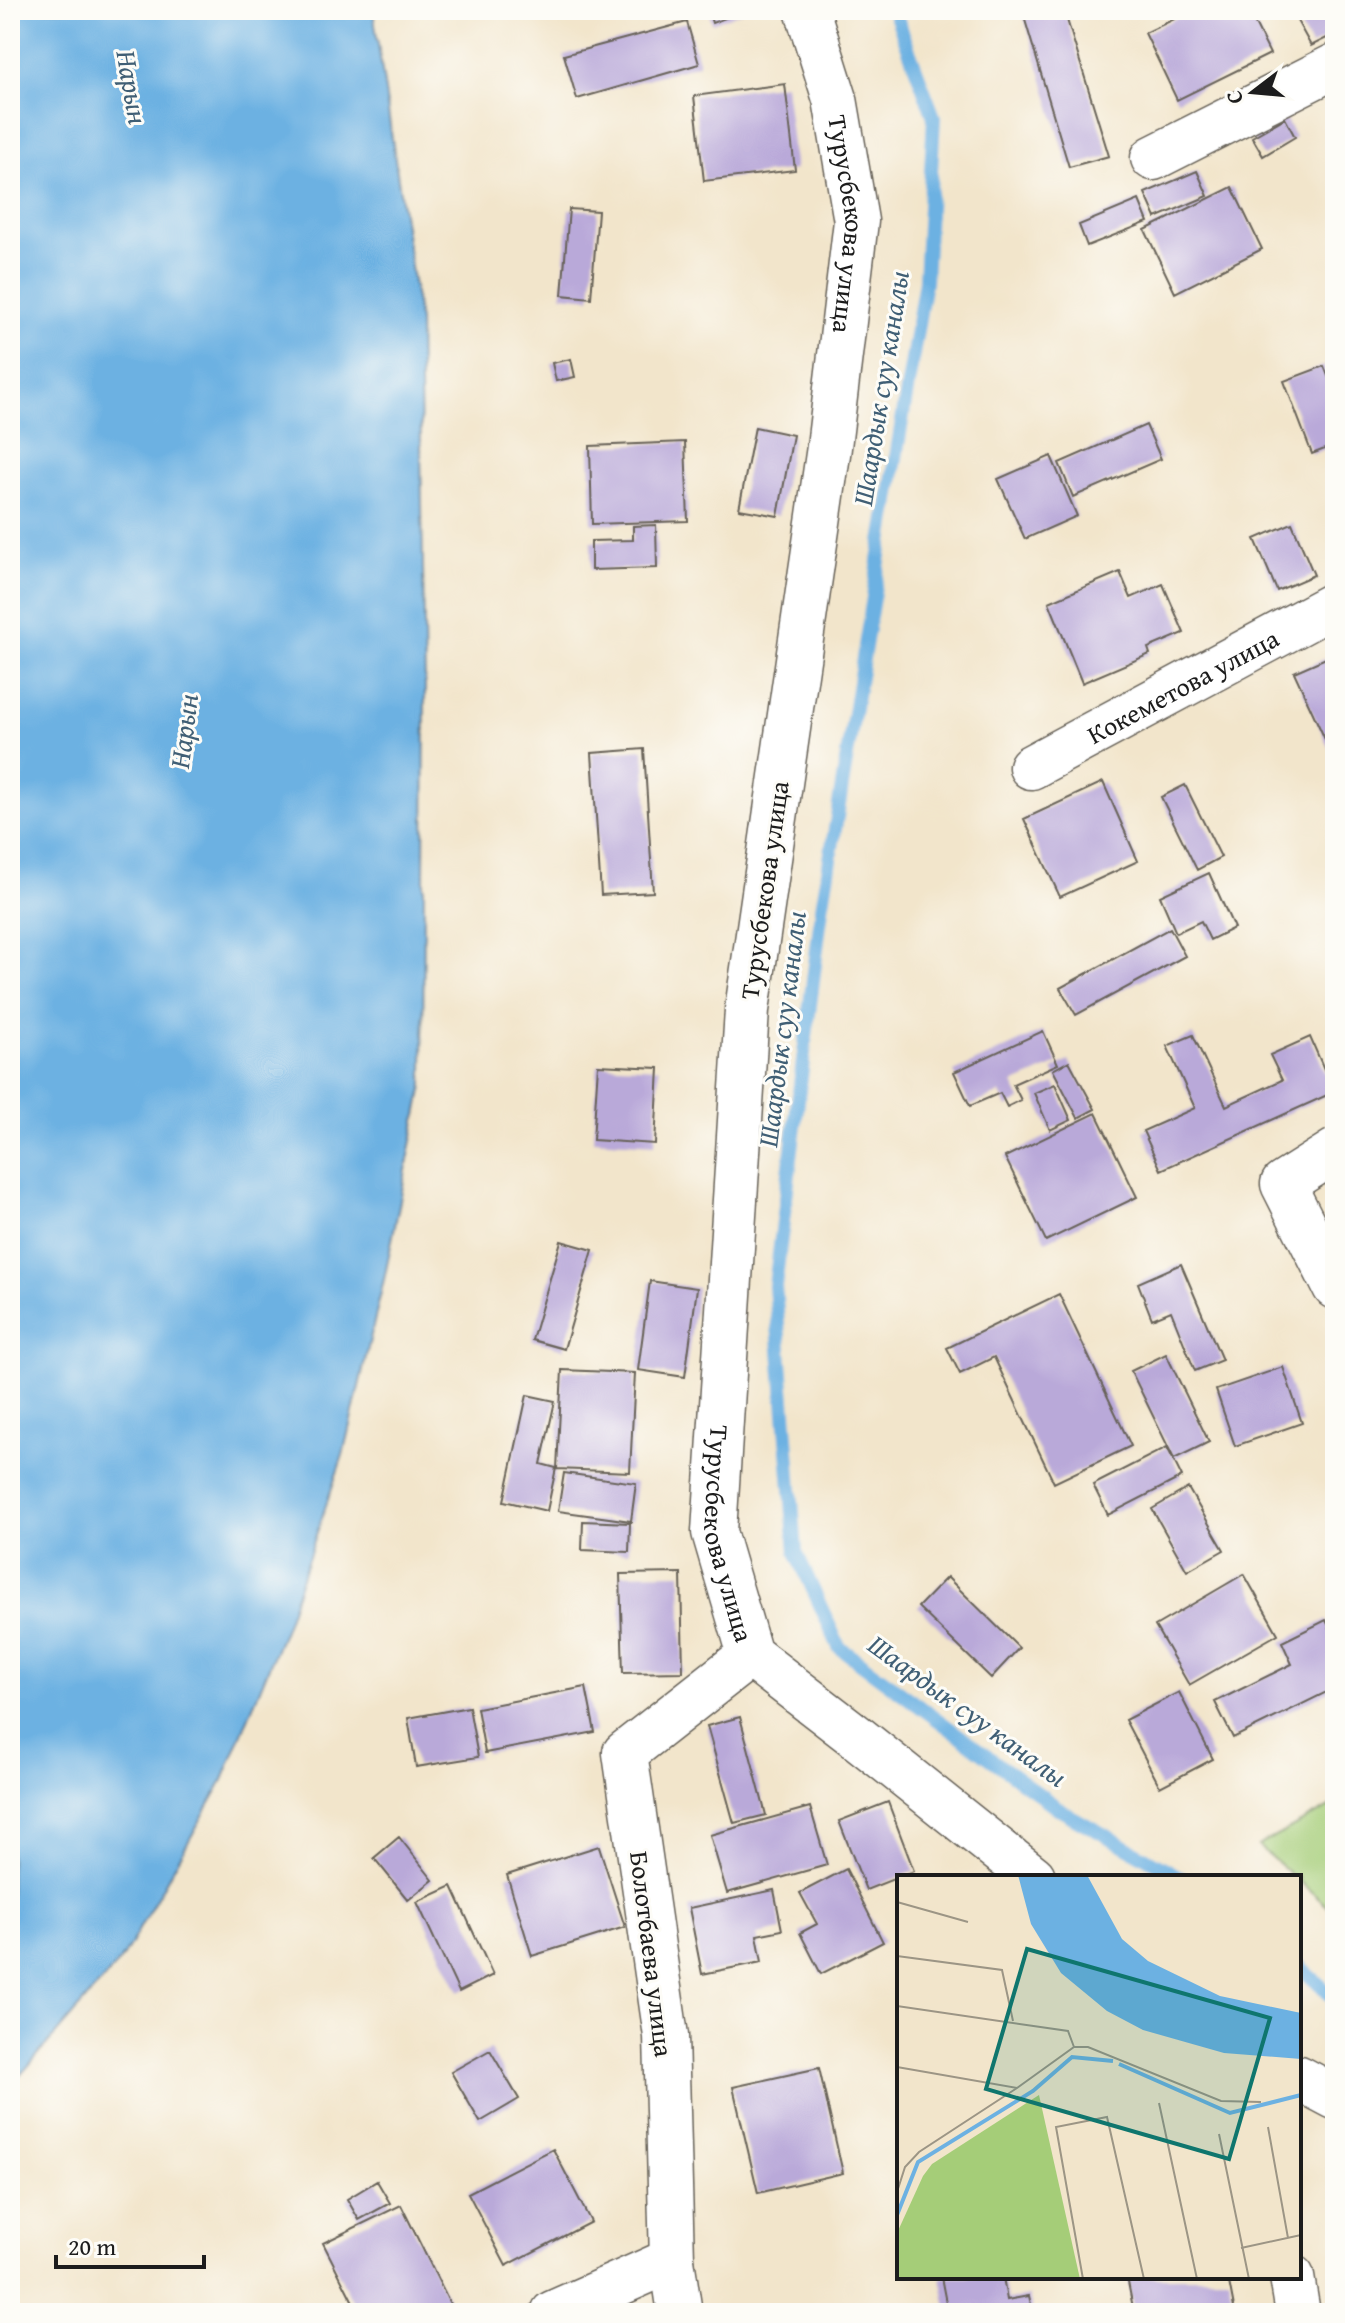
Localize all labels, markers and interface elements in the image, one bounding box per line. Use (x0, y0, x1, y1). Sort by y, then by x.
water label: Нарын (106, 47, 160, 127)
north arrow (1213, 52, 1293, 132)
text: С (1217, 87, 1251, 108)
street label: Турусбекова улица (819, 112, 876, 336)
water label: Шаардык суу каналы (841, 267, 919, 509)
street label: Кокеметова улица (1080, 618, 1286, 753)
water label: Нарын (158, 691, 208, 771)
street label: Турусбекова улица (729, 778, 799, 1002)
water label: Шаардык суу каналы (746, 909, 816, 1149)
street label: Турусбекова улица (695, 1424, 765, 1647)
water label: Шаардык суу каналы (860, 1624, 1076, 1796)
street label: Болотбаева улица (620, 1849, 684, 2060)
inset map (897, 1875, 1301, 2279)
scale bar (56, 2219, 204, 2269)
text: 20 m (68, 2229, 116, 2264)

